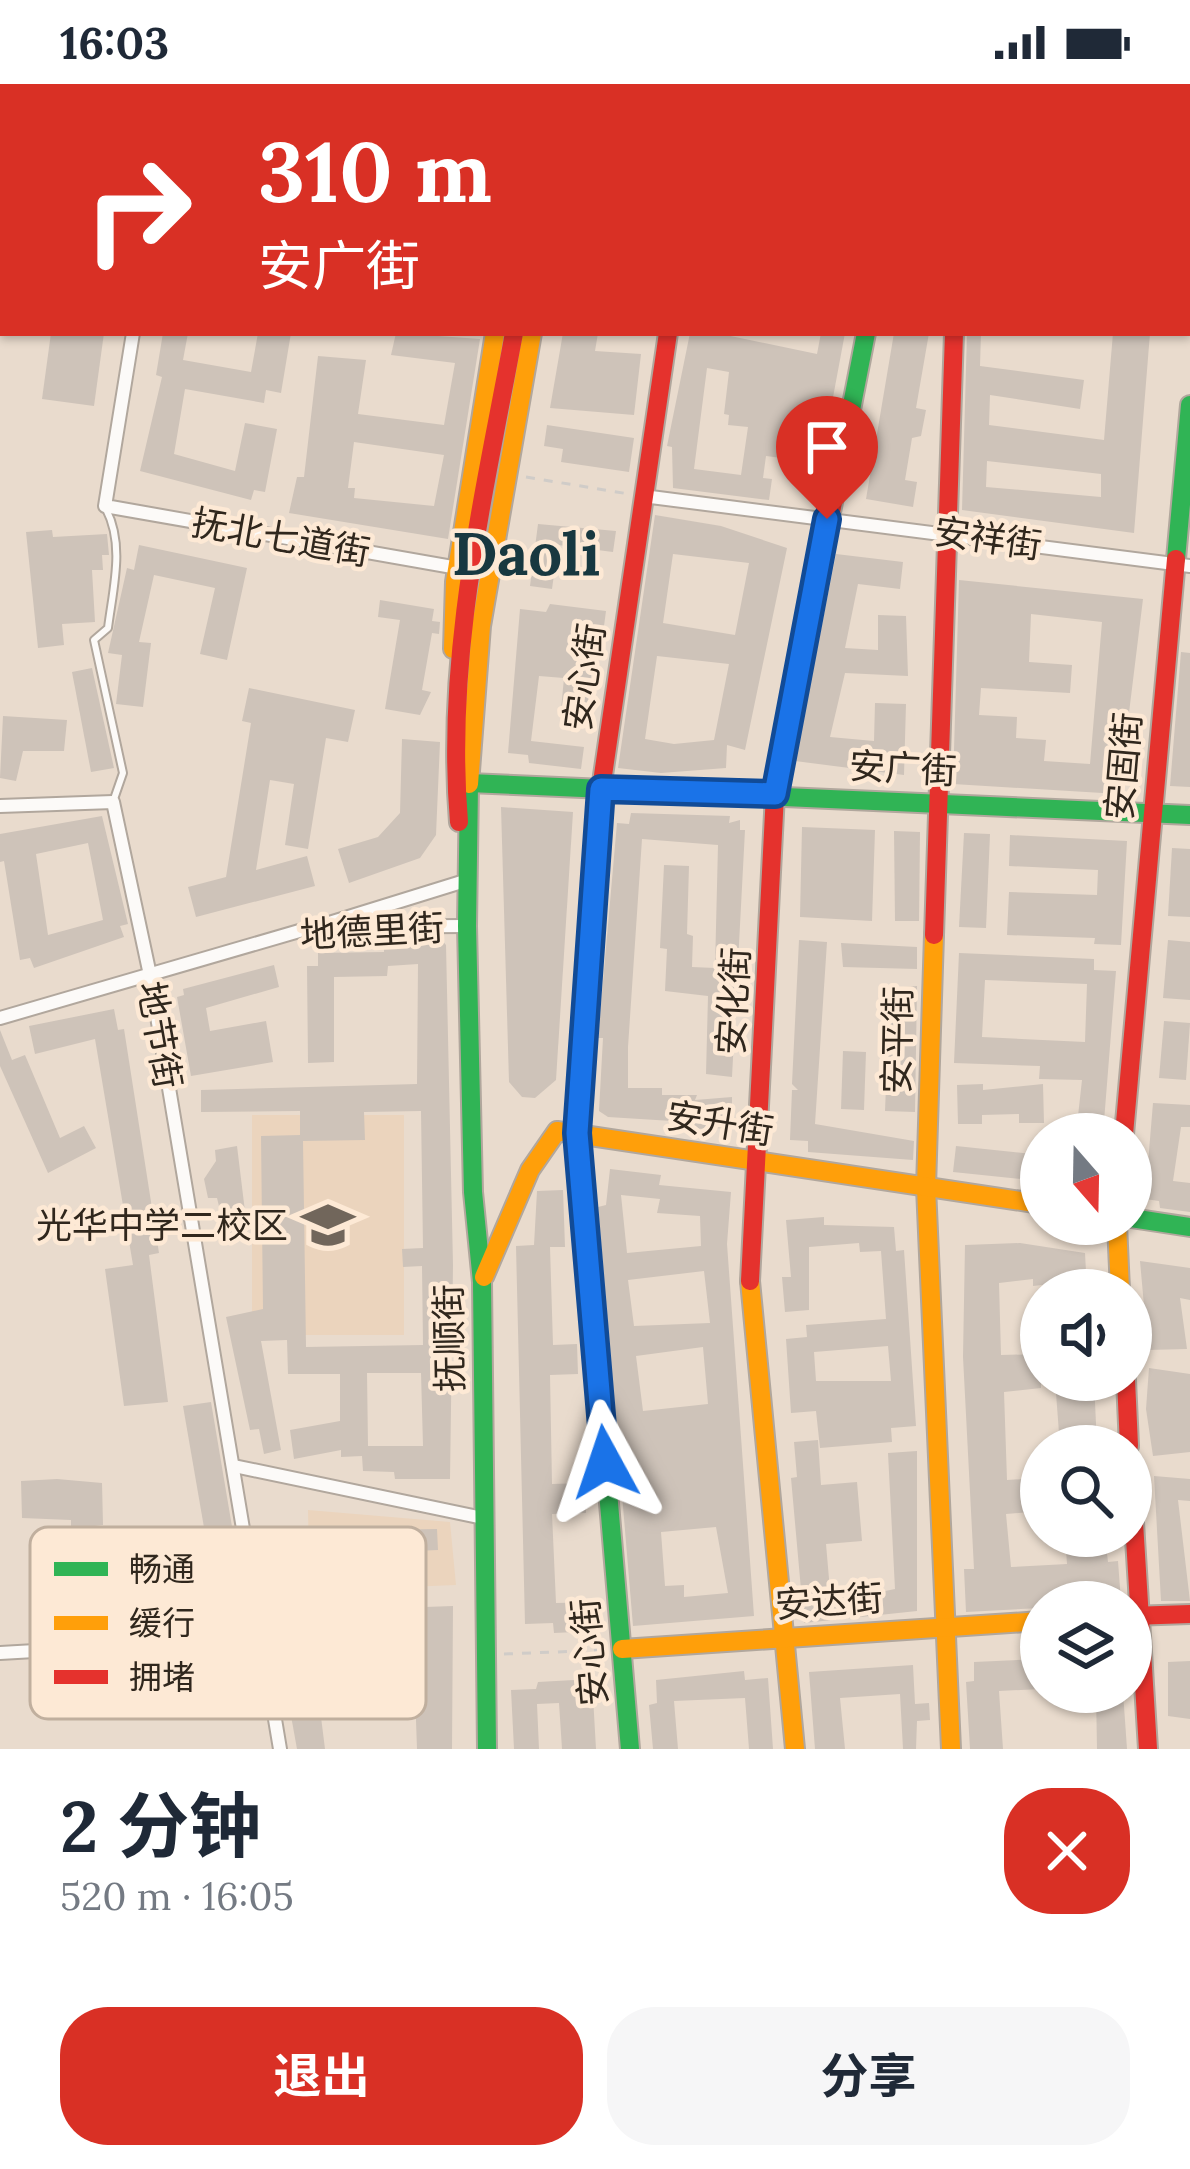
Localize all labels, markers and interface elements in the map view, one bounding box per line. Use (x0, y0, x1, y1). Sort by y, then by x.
text: 16:03 (60, 14, 169, 71)
text: 310 m (258, 117, 492, 225)
icon: right (60, 132, 216, 288)
text: 安广街 (258, 231, 420, 300)
pin (776, 396, 878, 519)
icon: arrive (794, 414, 860, 480)
street label: 抚北七道街 (188, 499, 374, 575)
street label: 安祥街 (931, 508, 1045, 568)
district label: Daoli (452, 515, 600, 591)
street label: 安心街 (554, 620, 614, 734)
street label: 安固街 (1095, 710, 1151, 822)
street label: 安广街 (848, 742, 958, 794)
street label: 地德里街 (299, 904, 445, 958)
street label: 安化街 (707, 946, 759, 1056)
street label: 地节街 (128, 978, 192, 1092)
street label: 安平街 (873, 986, 921, 1094)
street label: 安升街 (663, 1092, 777, 1154)
north arrow (1020, 1113, 1152, 1245)
map controls (1020, 1113, 1152, 1713)
school or university icon: 光华中学二校区 (299, 1196, 357, 1254)
place label: 光华中学二校区 (36, 1202, 288, 1248)
button: sound (1020, 1269, 1152, 1401)
street label: 抚顺街 (425, 1284, 473, 1392)
position arrow (542, 1399, 668, 1525)
button: search (1020, 1425, 1152, 1557)
legend (30, 1527, 426, 1719)
text: 畅通 (129, 1548, 195, 1590)
street label: 安达街 (774, 1574, 884, 1628)
button: layers (1020, 1581, 1152, 1713)
street label: 安心街 (561, 1596, 617, 1708)
text: 缓行 (129, 1602, 195, 1644)
text: 拥堵 (129, 1656, 195, 1698)
text: 2 分钟 (60, 1780, 261, 1872)
button: close (1004, 1788, 1130, 1914)
text: 520 m · 16:05 (60, 1871, 294, 1921)
button: 退出 (60, 2007, 583, 2145)
button: 分享 (607, 2007, 1130, 2145)

